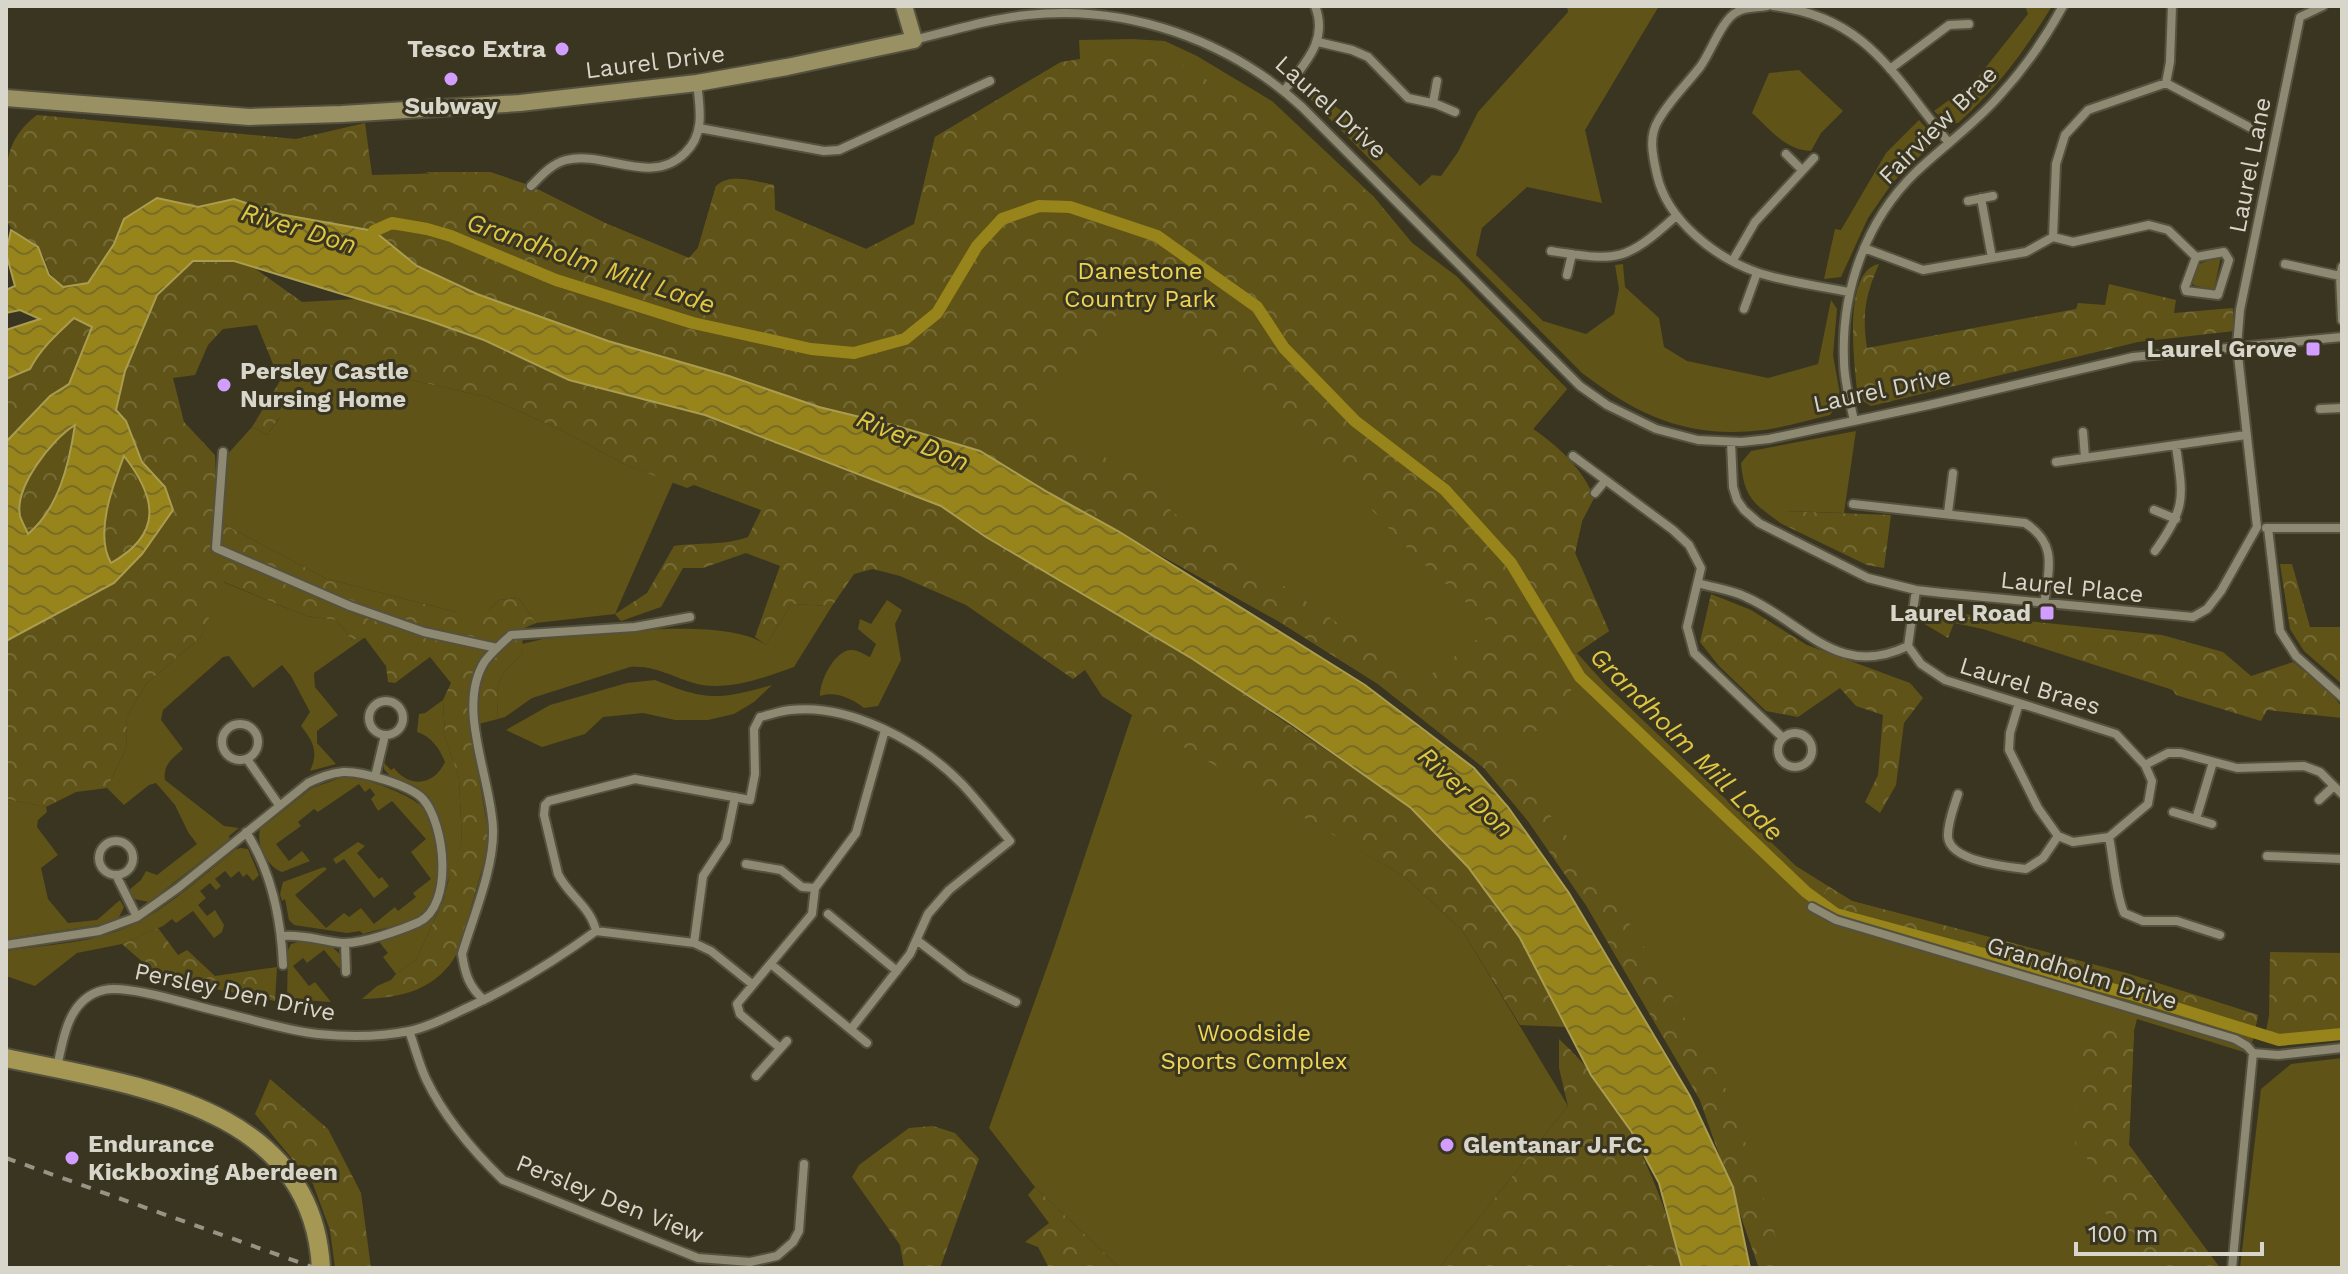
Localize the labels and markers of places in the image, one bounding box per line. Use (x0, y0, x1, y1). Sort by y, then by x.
place label: Tesco Extra (407, 35, 546, 63)
marker: Tesco Extra (553, 40, 571, 58)
marker: Subway (442, 70, 460, 88)
place label: Subway (404, 92, 498, 120)
place label: Laurel Grove (2147, 335, 2297, 363)
marker: Laurel Grove (2304, 340, 2322, 358)
place label: Persley Castle Nursing Home (240, 357, 409, 413)
marker: Persley Castle Nursing Home (215, 376, 233, 394)
place label: Laurel Road (1890, 599, 2031, 627)
marker: Laurel Road (2038, 604, 2056, 622)
place label: Endurance Kickboxing Aberdeen (88, 1130, 338, 1186)
place label: Glentanar J.F.C. (1463, 1131, 1649, 1159)
marker: Glentanar J.F.C. (1438, 1136, 1456, 1154)
marker: Endurance Kickboxing Aberdeen (63, 1149, 81, 1167)

